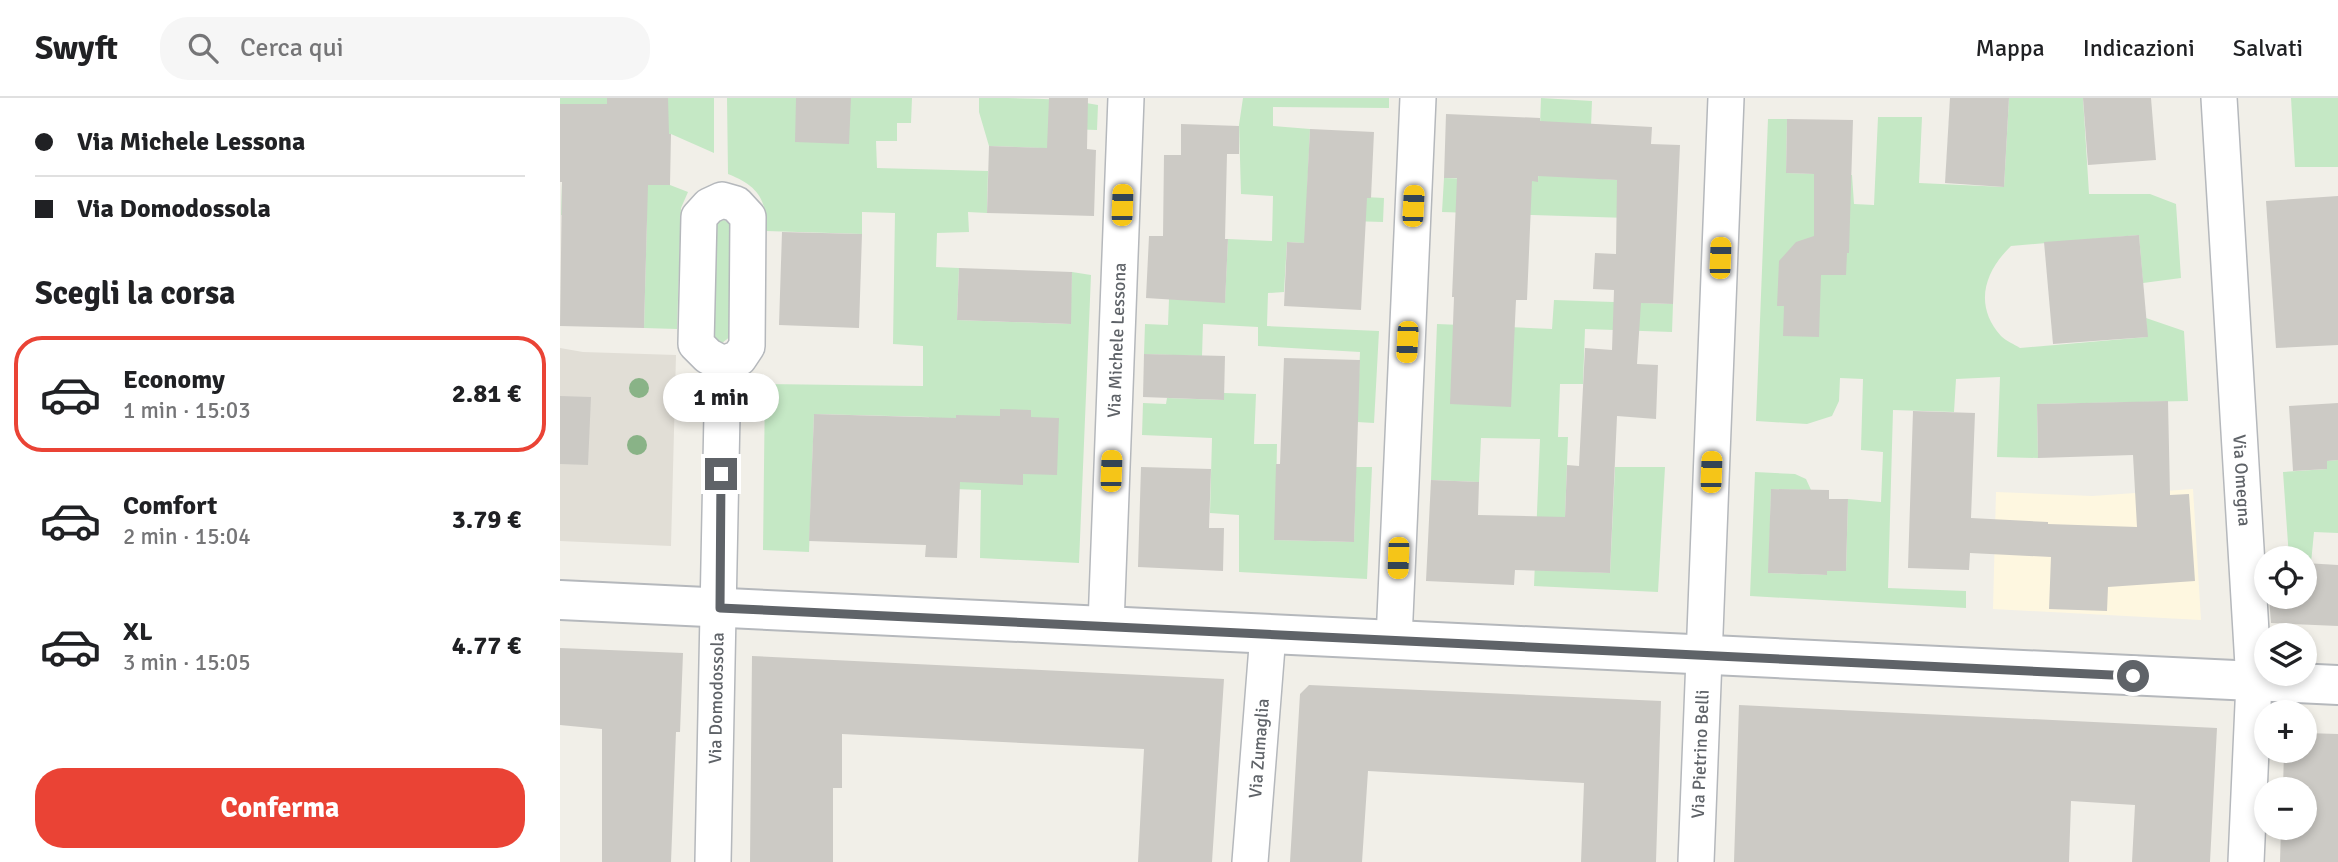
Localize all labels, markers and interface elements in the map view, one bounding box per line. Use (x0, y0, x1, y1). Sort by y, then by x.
search box (160, 17, 650, 80)
text: Swyft (35, 28, 118, 69)
icon: search (184, 29, 222, 67)
text: Cerca qui (240, 32, 344, 64)
text: Mappa (1976, 33, 2045, 63)
text: Indicazioni (2083, 33, 2195, 63)
text: Salvati (2233, 33, 2303, 63)
text: Via Michele Lessona (77, 126, 305, 158)
car (1111, 184, 1134, 226)
car (1402, 184, 1425, 228)
text: Via Domodossola (77, 193, 271, 225)
car (1709, 237, 1732, 279)
street label: Via Michele Lessona (1103, 262, 1131, 418)
text: Scegli la corsa (35, 274, 236, 313)
car (1396, 320, 1419, 364)
icon: car (39, 363, 102, 426)
text: Economy (123, 364, 225, 396)
callout: 1 min (663, 372, 779, 422)
text: 2.81 € (452, 378, 521, 410)
text: 1 min (693, 383, 749, 412)
text: 1 min · 15:03 (123, 396, 251, 425)
street label: Via Omegna (2228, 434, 2256, 527)
car (1100, 450, 1123, 492)
car (1700, 451, 1723, 493)
route end (705, 458, 737, 490)
icon: car (39, 489, 102, 552)
text: Comfort (123, 490, 217, 522)
text: 3.79 € (452, 504, 521, 536)
text: 2 min · 15:04 (123, 522, 251, 551)
car (1387, 537, 1410, 579)
map controls (2254, 546, 2317, 840)
button: locate (2254, 546, 2317, 609)
icon: car (39, 615, 102, 678)
text: XL (123, 616, 153, 648)
button: layers (2254, 623, 2317, 686)
text: 4.77 € (452, 630, 521, 662)
street label: Via Domodossola (704, 632, 729, 764)
text: 3 min · 15:05 (123, 648, 251, 677)
route start (2117, 660, 2149, 692)
street label: Via Pietrino Belli (1687, 689, 1714, 819)
street label: Via Zumaglia (1244, 698, 1274, 799)
button: + (2254, 700, 2317, 763)
button: Conferma (35, 768, 525, 848)
button: − (2254, 777, 2317, 840)

